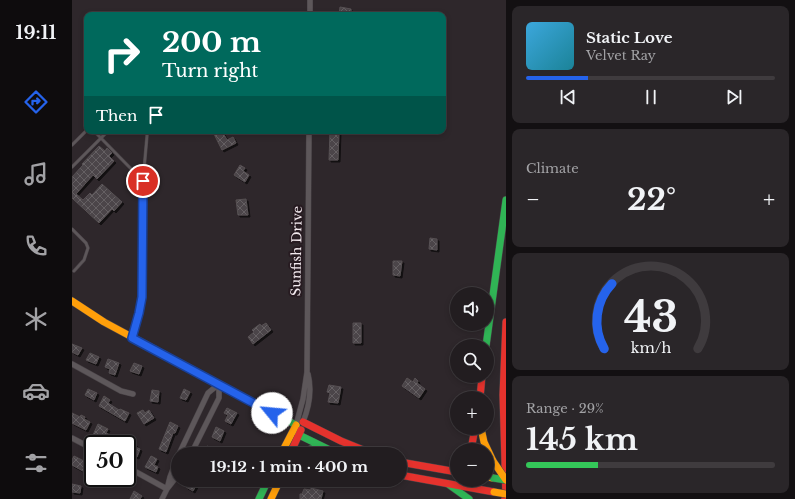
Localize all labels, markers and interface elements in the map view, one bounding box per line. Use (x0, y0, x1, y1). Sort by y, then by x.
text: 19:11 (16, 22, 56, 44)
text: 200 m (162, 25, 261, 60)
icon: right (96, 28, 148, 80)
text: Static Love (586, 28, 672, 47)
text: Velvet Ray (586, 47, 656, 64)
text: Turn right (162, 60, 258, 82)
icon: previous (557, 86, 579, 108)
icon: pause (640, 86, 662, 108)
icon: next (723, 86, 745, 108)
icon: directions (22, 88, 50, 116)
icon: arrive (145, 104, 167, 126)
text: Then (96, 106, 137, 125)
icon: music (22, 160, 50, 188)
text: Climate (526, 160, 579, 177)
pin (126, 164, 160, 198)
icon: arrive (132, 170, 154, 192)
text: 22° (627, 181, 676, 218)
text: − (526, 186, 540, 213)
text: + (763, 186, 775, 213)
street label: Sunfish Drive (287, 206, 306, 296)
icon: phone (22, 232, 50, 260)
map controls (450, 287, 494, 487)
button: sound (450, 287, 494, 331)
text: 43 (623, 292, 678, 343)
icon: climate (22, 305, 50, 333)
button: search (450, 339, 494, 383)
text: km/h (630, 339, 671, 357)
icon: car (22, 377, 50, 405)
button: + (450, 391, 494, 435)
position arrow (251, 392, 293, 434)
text: Range · 29% (526, 400, 604, 417)
text: 145 km (526, 421, 638, 458)
speed limit sign: 50 (84, 435, 136, 487)
button: − (450, 443, 494, 487)
icon: filters (22, 449, 50, 477)
text: 19:12 · 1 min · 400 m (210, 457, 368, 476)

